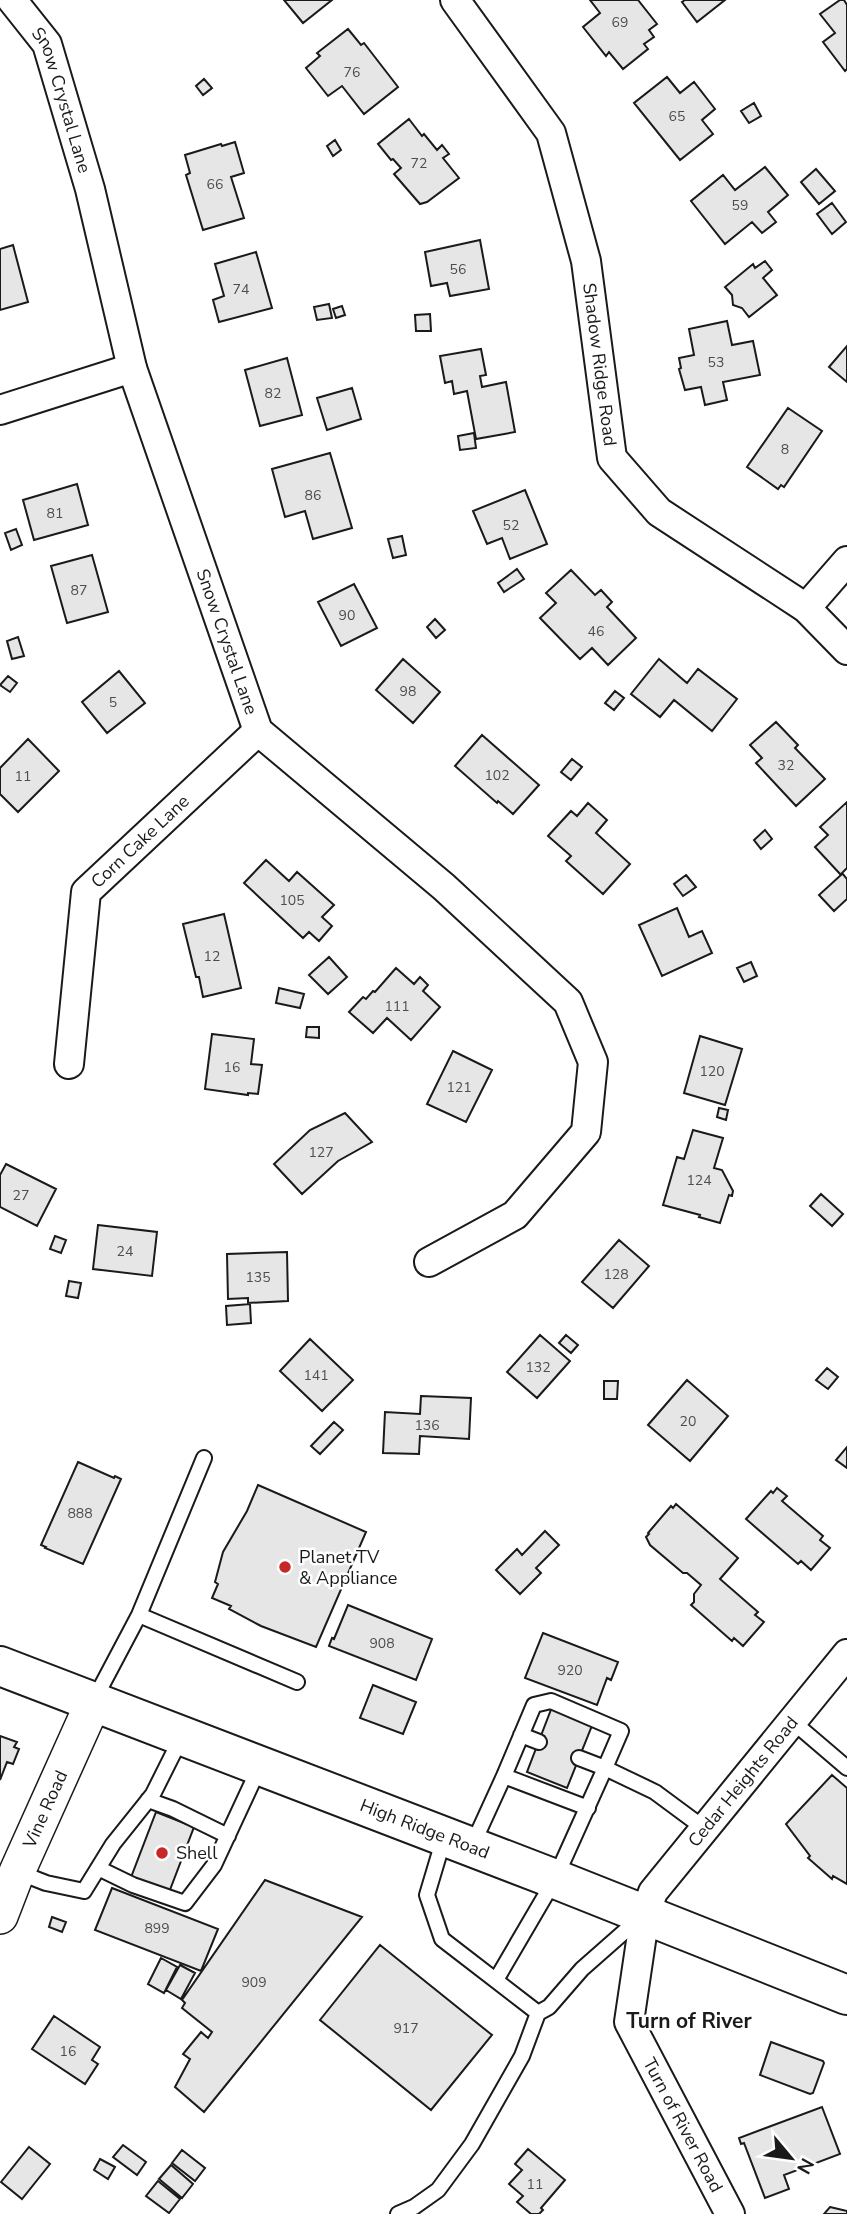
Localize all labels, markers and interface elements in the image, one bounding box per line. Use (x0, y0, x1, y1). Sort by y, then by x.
house number: 69 (612, 13, 628, 32)
street label: Snow Crystal Lane (26, 22, 97, 176)
house number: 76 (344, 63, 360, 82)
house number: 65 (669, 107, 685, 126)
house number: 72 (411, 154, 427, 173)
house number: 66 (207, 175, 223, 194)
house number: 59 (732, 196, 748, 215)
house number: 56 (450, 260, 466, 279)
house number: 74 (233, 280, 249, 299)
street label: Shadow Ridge Road (577, 281, 622, 447)
house number: 53 (708, 353, 724, 372)
house number: 82 (265, 384, 281, 403)
house number: 8 (781, 440, 789, 459)
house number: 86 (305, 486, 321, 505)
house number: 81 (47, 504, 63, 523)
house number: 52 (503, 516, 519, 535)
street label: Snow Crystal Lane (191, 566, 263, 718)
house number: 87 (71, 581, 87, 600)
house number: 90 (339, 606, 355, 625)
house number: 46 (588, 622, 604, 641)
house number: 98 (400, 682, 416, 701)
house number: 5 (109, 693, 117, 712)
house number: 32 (778, 756, 794, 775)
house number: 102 (484, 766, 510, 785)
house number: 11 (15, 767, 31, 786)
street label: Corn Cake Lane (86, 789, 194, 893)
house number: 105 (279, 891, 305, 910)
house number: 12 (204, 947, 220, 966)
house number: 111 (384, 997, 410, 1016)
house number: 16 (224, 1058, 240, 1077)
house number: 120 (699, 1062, 725, 1081)
house number: 121 (446, 1078, 472, 1097)
house number: 127 (308, 1143, 334, 1162)
house number: 124 (686, 1171, 712, 1190)
house number: 27 (13, 1186, 29, 1205)
house number: 24 (117, 1242, 133, 1261)
house number: 128 (603, 1265, 629, 1284)
house number: 135 (245, 1268, 271, 1287)
house number: 132 (525, 1358, 551, 1377)
house number: 141 (303, 1366, 329, 1385)
house number: 20 (680, 1412, 696, 1431)
house number: 136 (414, 1416, 440, 1435)
house number: 888 (67, 1504, 93, 1523)
place label: Planet TV & Appliance (299, 1545, 397, 1590)
marker: Planet TV & Appliance (277, 1559, 293, 1575)
house number: 908 (369, 1634, 395, 1653)
house number: 920 (557, 1661, 583, 1680)
street label: Cedar Heights Road (683, 1711, 803, 1852)
street label: Vine Road (17, 1766, 73, 1853)
street label: High Ridge Road (357, 1793, 493, 1865)
place label: Shell (176, 1841, 218, 1865)
marker: Shell (154, 1845, 170, 1861)
house number: 899 (144, 1919, 170, 1938)
house number: 909 (241, 1973, 267, 1992)
district label: Turn of River (626, 2007, 752, 2035)
house number: 917 (393, 2019, 419, 2038)
house number: 16 (60, 2042, 76, 2061)
street label: Turn of River Road (637, 2053, 729, 2197)
north arrow (756, 2123, 826, 2193)
text: N (790, 2153, 820, 2178)
house number: 11 (527, 2175, 543, 2194)

